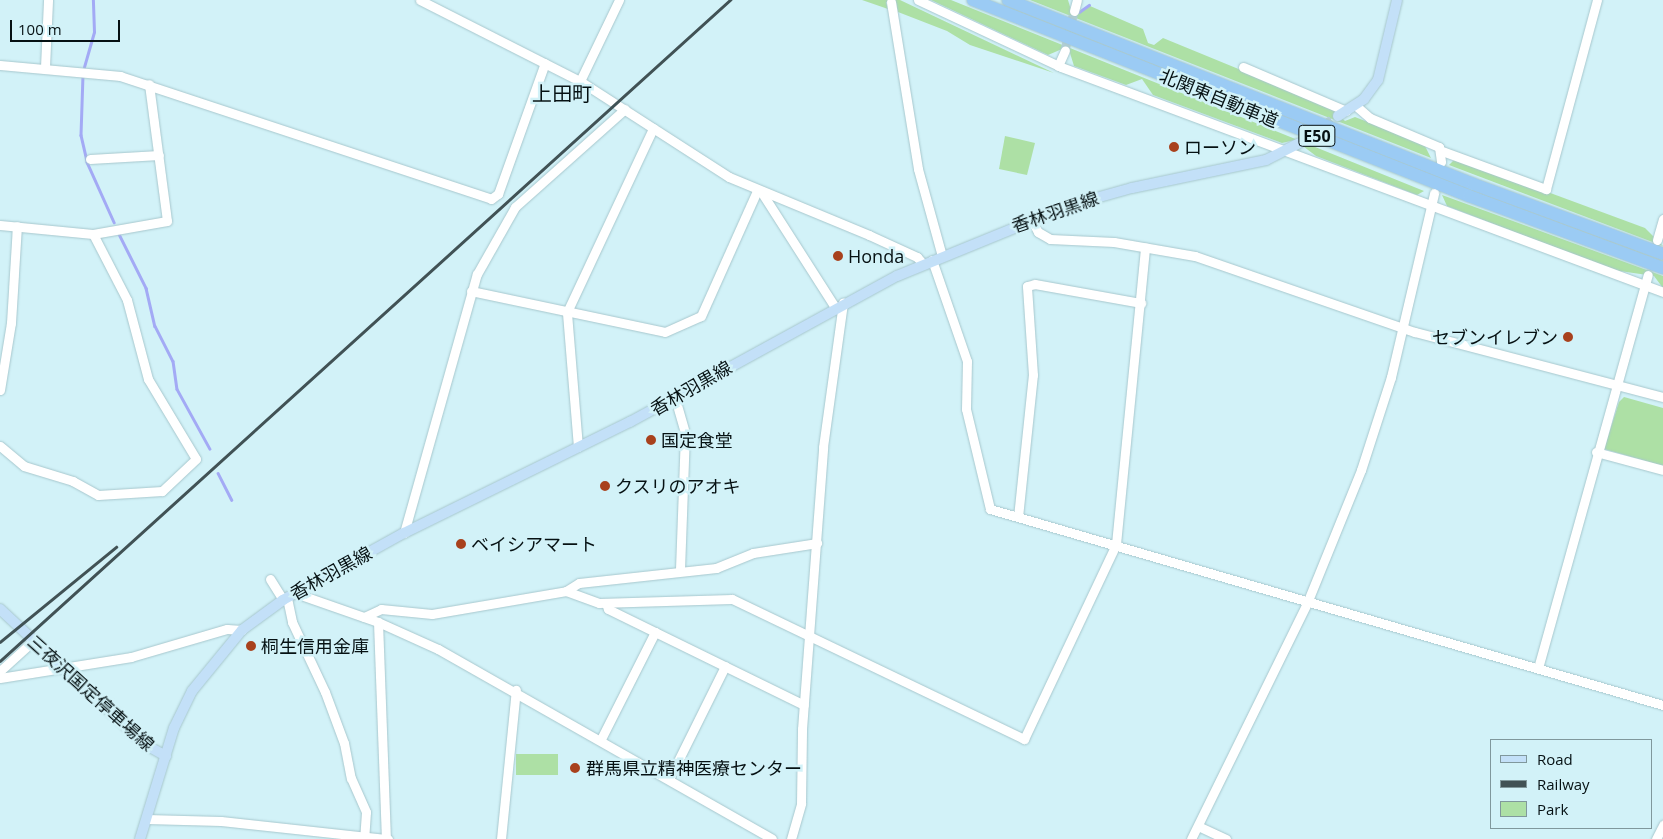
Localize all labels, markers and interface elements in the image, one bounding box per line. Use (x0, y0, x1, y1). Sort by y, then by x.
scale bar (12, 10, 122, 42)
text: 100 m (18, 19, 62, 39)
street label: 北関東自動車道 (1157, 64, 1281, 132)
district label: 上田町 (532, 81, 592, 105)
road number: E50 (1298, 122, 1336, 150)
place label: ローソン (1184, 136, 1256, 158)
marker: ローソン (1168, 141, 1180, 153)
street label: 香林羽黒線 (1009, 187, 1101, 237)
place label: Honda (848, 245, 904, 267)
marker: Honda (832, 250, 844, 262)
place label: セブンイレブン (1432, 326, 1558, 348)
marker: セブンイレブン (1562, 331, 1574, 343)
street label: 香林羽黒線 (647, 356, 735, 420)
place label: 国定食堂 (661, 429, 733, 451)
marker: 国定食堂 (645, 434, 657, 446)
place label: クスリのアオキ (615, 475, 741, 497)
marker: クスリのアオキ (599, 480, 611, 492)
place label: ベイシアマート (471, 533, 597, 555)
marker: ベイシアマート (455, 538, 467, 550)
street label: 香林羽黒線 (286, 542, 376, 604)
street label: 三夜沢国定停車場線 (24, 631, 158, 755)
place label: 桐生信用金庫 (261, 635, 369, 657)
marker: 桐生信用金庫 (245, 640, 257, 652)
legend (1490, 739, 1653, 829)
text: Road (1537, 749, 1573, 769)
place label: 群馬県立精神医療センター (586, 757, 802, 779)
marker: 群馬県立精神医療センター (568, 761, 582, 775)
text: Railway (1537, 774, 1590, 794)
text: Park (1537, 799, 1568, 819)

